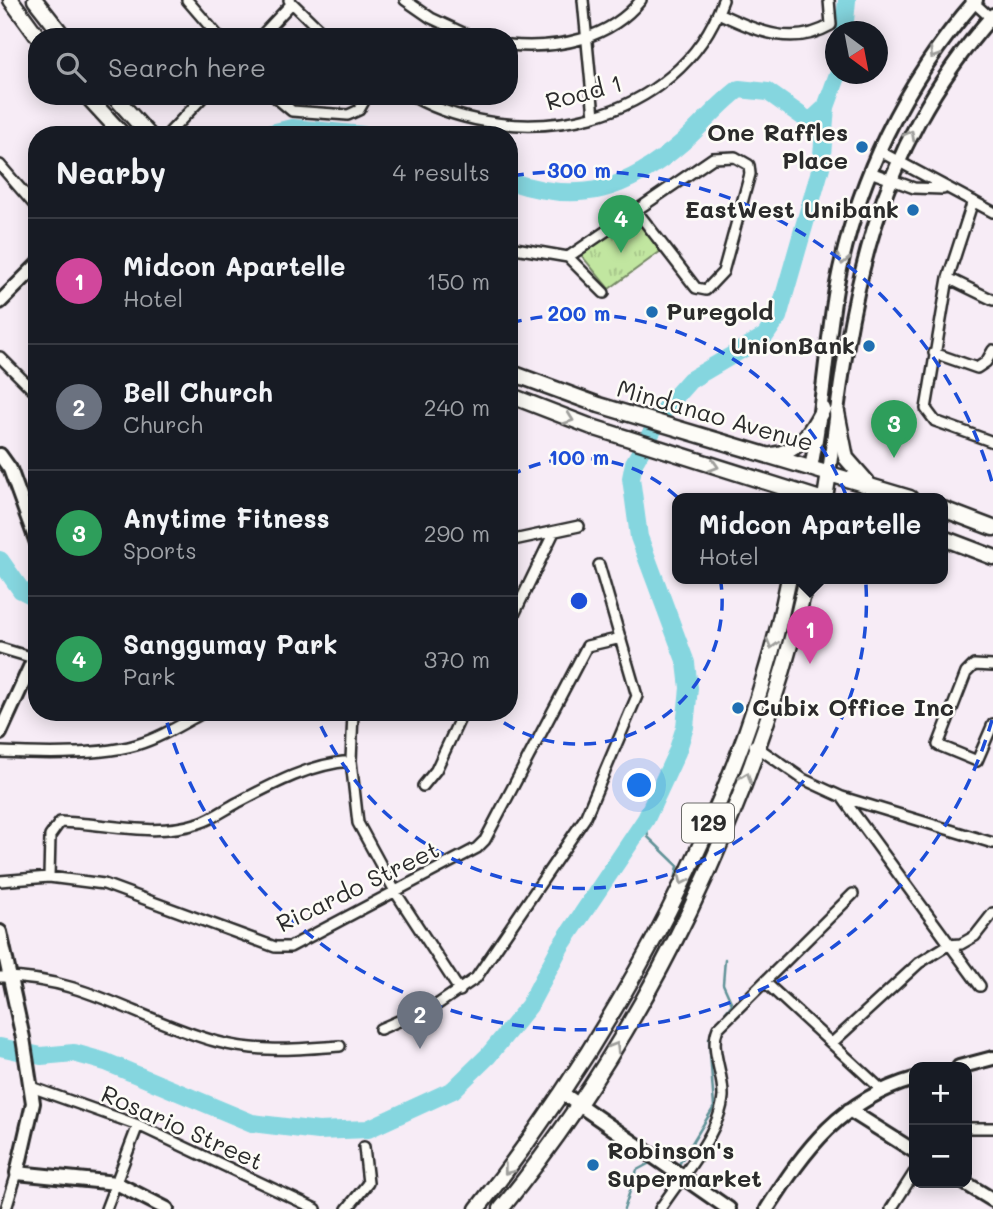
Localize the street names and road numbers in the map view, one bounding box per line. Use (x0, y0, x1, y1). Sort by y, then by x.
street label: Road 1 (542, 66, 625, 117)
street label: Mindanao Avenue (614, 372, 817, 457)
road number: 129 (682, 804, 734, 842)
street label: Ricardo Street (271, 833, 444, 938)
street label: Rosario Street (97, 1077, 268, 1176)

